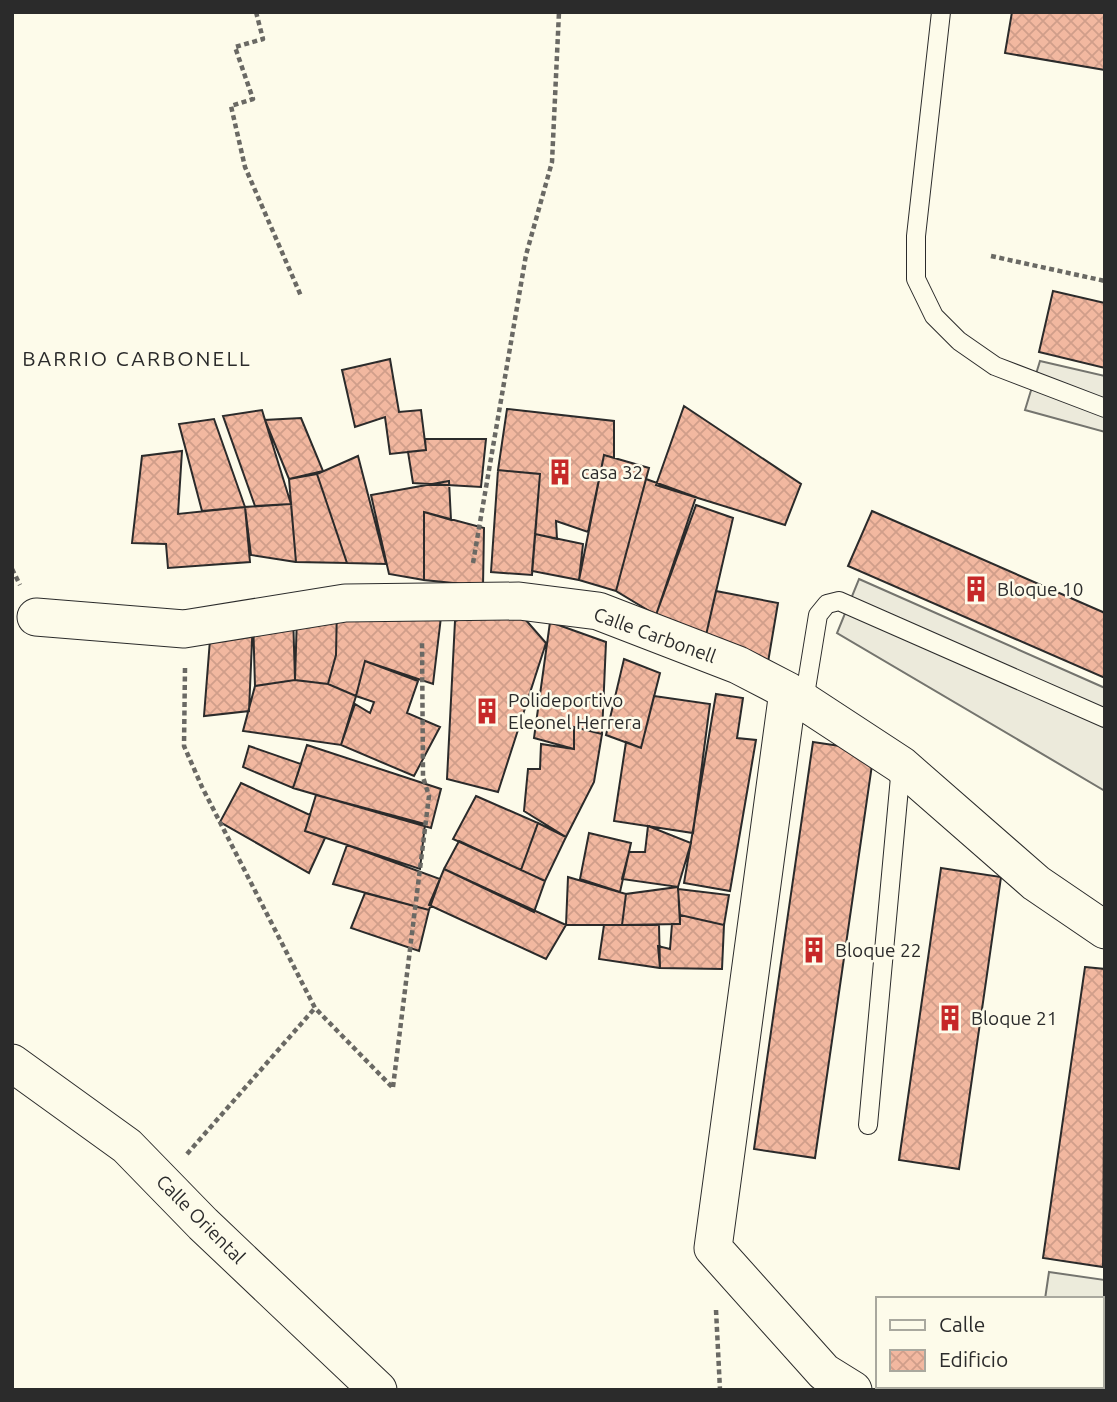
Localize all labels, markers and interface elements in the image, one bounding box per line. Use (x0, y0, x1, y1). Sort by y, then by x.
district label: BARRIO CARBONELL (22, 346, 252, 370)
building icon: casa 32 (545, 457, 575, 487)
place label: casa 32 (581, 461, 643, 483)
building icon: Bloque 10 (961, 574, 991, 604)
place label: Bloque 10 (997, 578, 1083, 600)
street label: Calle Carbonell (591, 603, 719, 667)
place label: Polideportivo Eleonel Herrera (508, 689, 641, 733)
building icon: Polideportivo Eleonel Herrera (472, 696, 502, 726)
building icon: Bloque 22 (799, 935, 829, 965)
place label: Bloque 22 (835, 939, 921, 961)
building icon: Bloque 21 (935, 1003, 965, 1033)
place label: Bloque 21 (971, 1007, 1057, 1029)
street label: Calle Oriental (152, 1170, 250, 1268)
legend (876, 1297, 1103, 1388)
text: Calle (939, 1312, 985, 1336)
text: Edificio (939, 1347, 1008, 1371)

